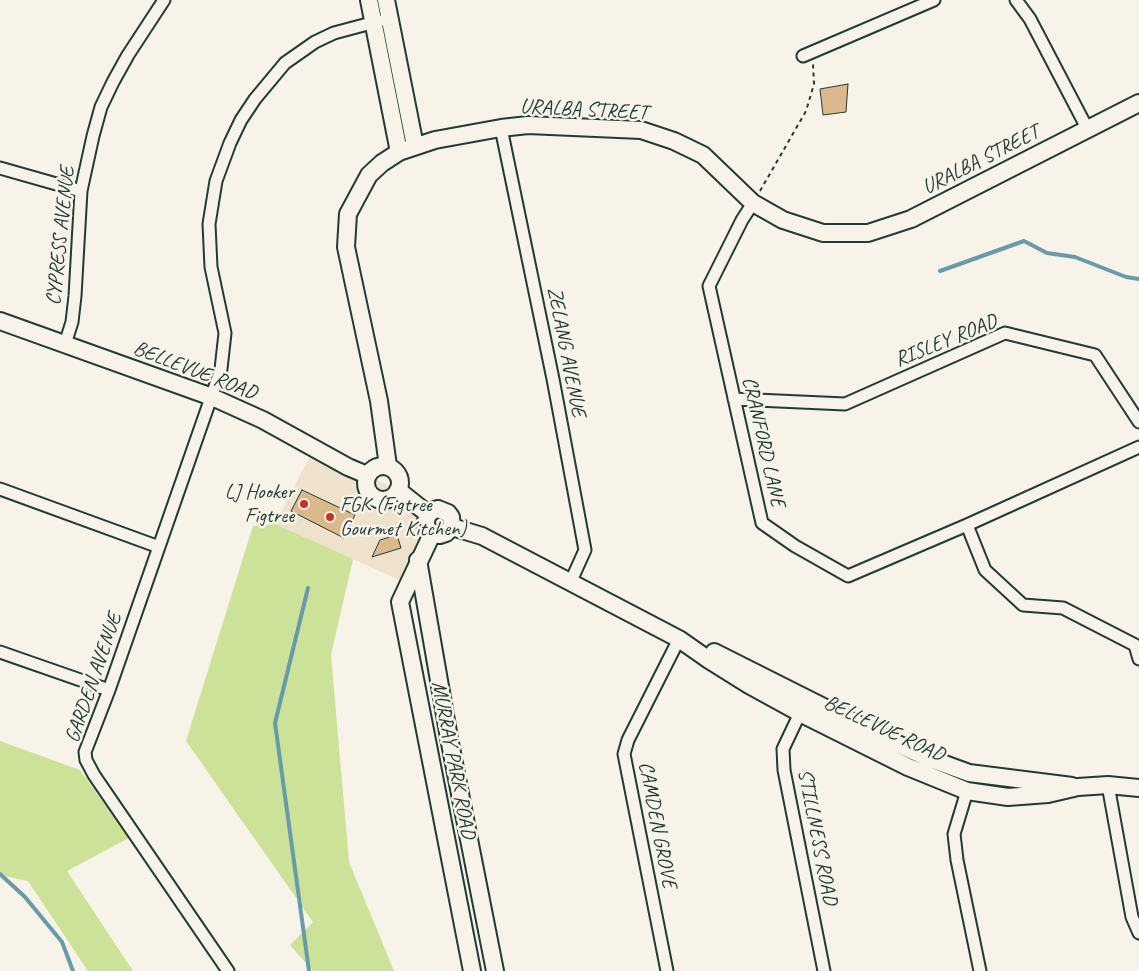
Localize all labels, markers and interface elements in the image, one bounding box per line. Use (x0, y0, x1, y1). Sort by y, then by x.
street label: URALBA STREET (519, 94, 649, 126)
street label: URALBA STREET (918, 120, 1044, 200)
street label: CYPRESS AVENUE (41, 165, 81, 307)
street label: ZELANG AVENUE (541, 285, 591, 419)
street label: RISLEY ROAD (891, 309, 1001, 373)
street label: BELLEVUE ROAD (130, 336, 260, 406)
street label: CRANFORD LANE (736, 375, 790, 509)
place label: LJ Hooker Figtree (225, 479, 294, 529)
place label: FGK (Figtree Gourmet Kitchen) (340, 492, 466, 542)
marker: LJ Hooker Figtree (298, 498, 310, 510)
marker: FGK (Figtree Gourmet Kitchen) (324, 511, 336, 523)
street label: GARDEN AVENUE (60, 610, 128, 746)
street label: MURRAY PARK ROAD (425, 679, 481, 841)
street label: BELLEVUE ROAD (820, 690, 948, 768)
street label: CAMDEN GROVE (632, 760, 682, 890)
street label: STILLNESS ROAD (791, 767, 843, 907)

